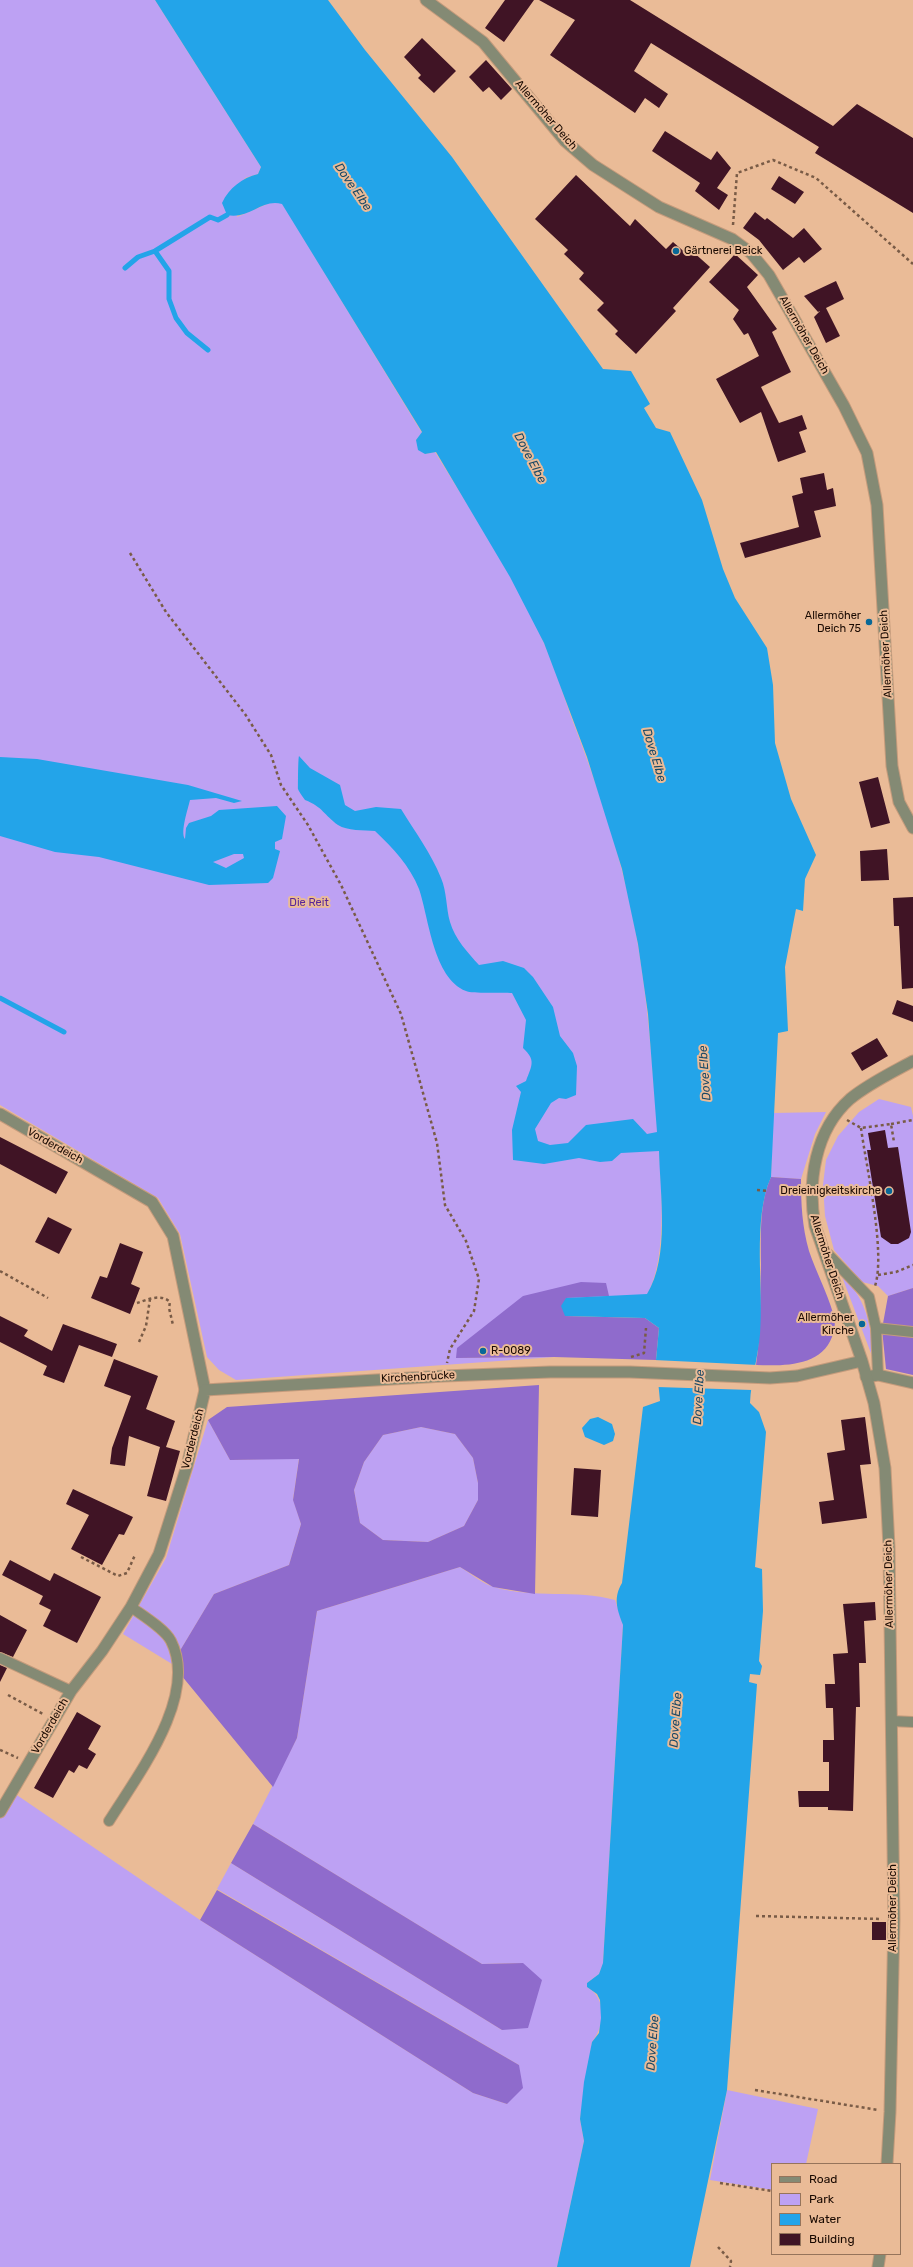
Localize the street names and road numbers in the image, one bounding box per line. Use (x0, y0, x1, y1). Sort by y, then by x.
street label: Allermöher Deich (512, 77, 580, 153)
street label: Allermöher Deich (776, 294, 832, 376)
street label: Allermöher Deich (877, 610, 895, 698)
street label: Vorderdeich (25, 1125, 85, 1167)
street label: Allermöher Deich (807, 1213, 847, 1301)
street label: Kirchenbrücke (381, 1368, 455, 1386)
street label: Vorderdeich (179, 1407, 207, 1471)
street label: Allermöher Deich (882, 1540, 896, 1628)
street label: Vorderdeich (29, 1696, 71, 1756)
street label: Allermöher Deich (886, 1864, 900, 1952)

